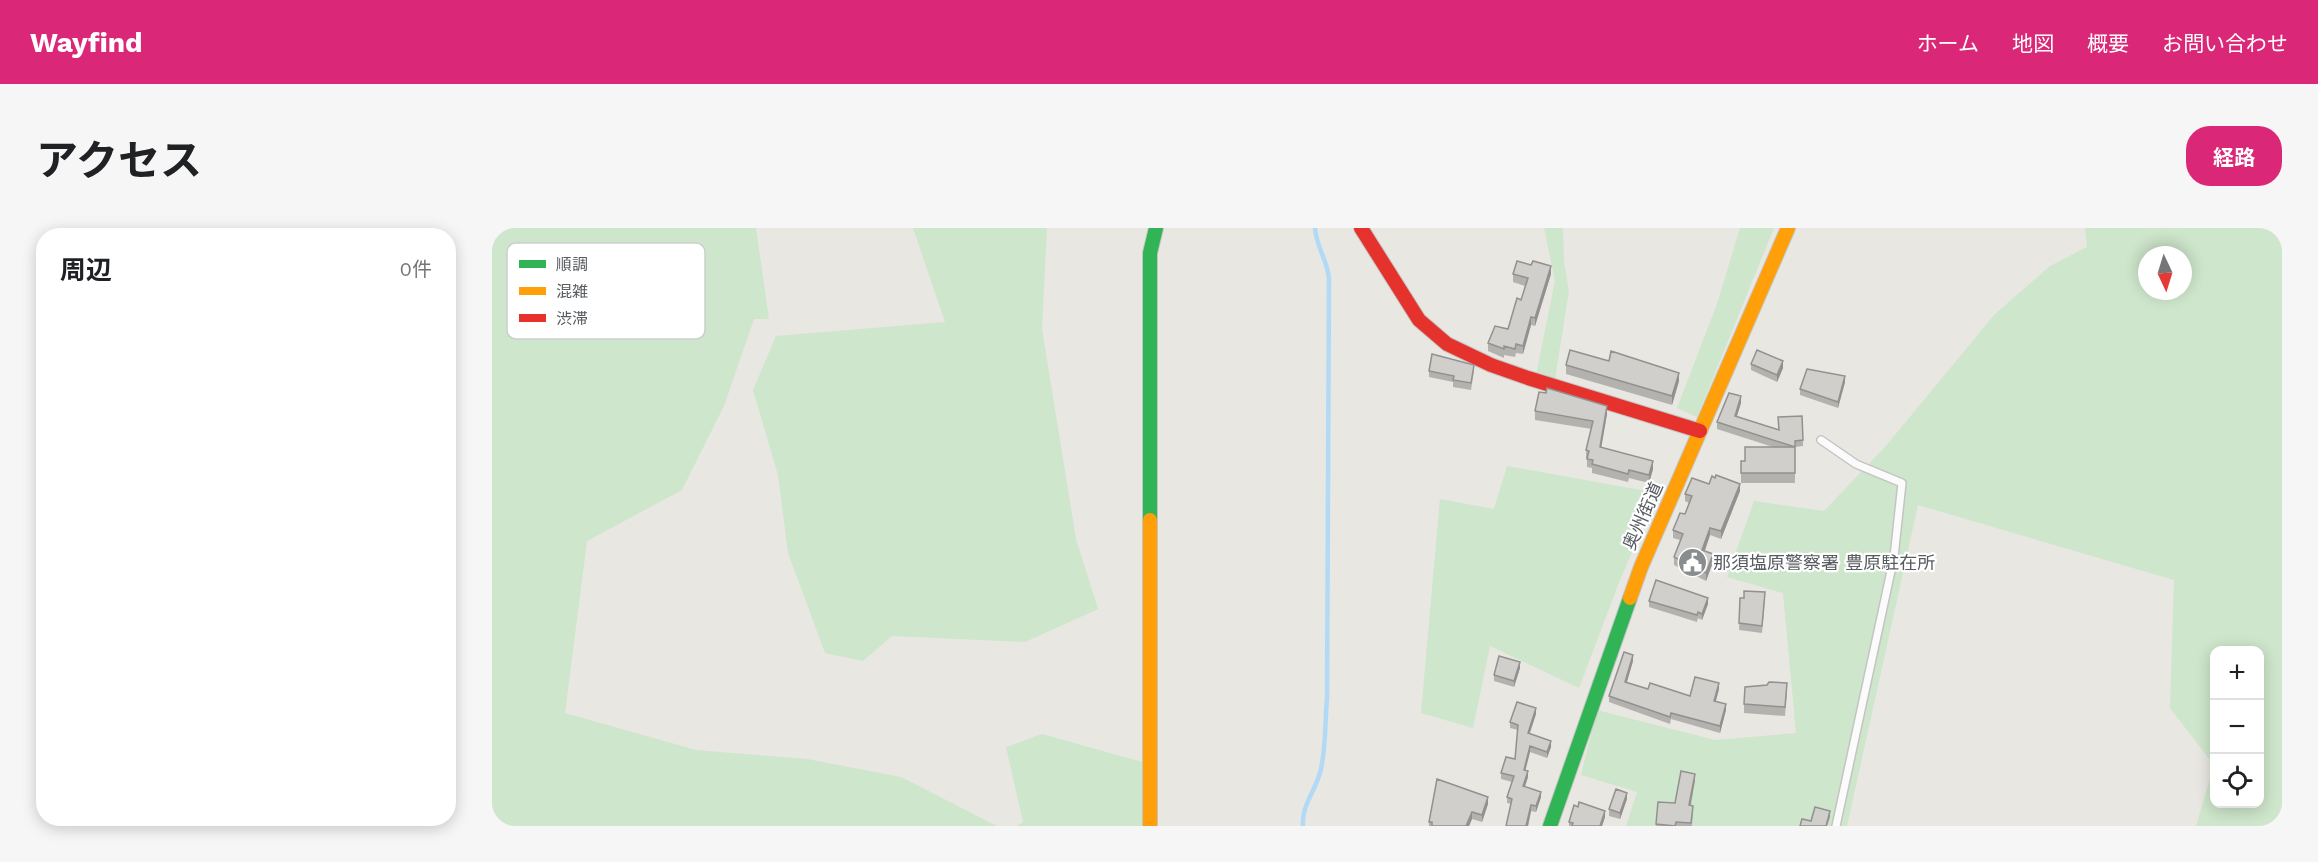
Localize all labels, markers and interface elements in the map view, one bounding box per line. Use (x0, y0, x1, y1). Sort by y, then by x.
text: Wayfind (30, 26, 143, 59)
text: ホーム (1917, 31, 1979, 56)
text: 地図 (2012, 31, 2054, 56)
text: 概要 (2087, 31, 2129, 56)
text: お問い合わせ (2162, 31, 2288, 56)
button: 経路 (2186, 126, 2282, 186)
text: アクセス (36, 136, 202, 185)
legend (507, 243, 705, 339)
north arrow (2138, 246, 2192, 300)
text: 周辺 (60, 255, 112, 285)
text: 順調 (556, 255, 588, 274)
text: 0件 (400, 257, 432, 281)
text: 混雑 (556, 282, 588, 301)
text: 渋滞 (556, 309, 588, 328)
street label: 奥州街道 (1618, 479, 1667, 553)
public building icon: 那須塩原警察署 豊原駐在所 (1676, 547, 1708, 579)
place label: 那須塩原警察署 豊原駐在所 (1713, 552, 1935, 573)
map controls (2210, 646, 2264, 808)
button: + (2210, 646, 2264, 700)
button: − (2210, 700, 2264, 754)
button: locate (2210, 754, 2264, 808)

